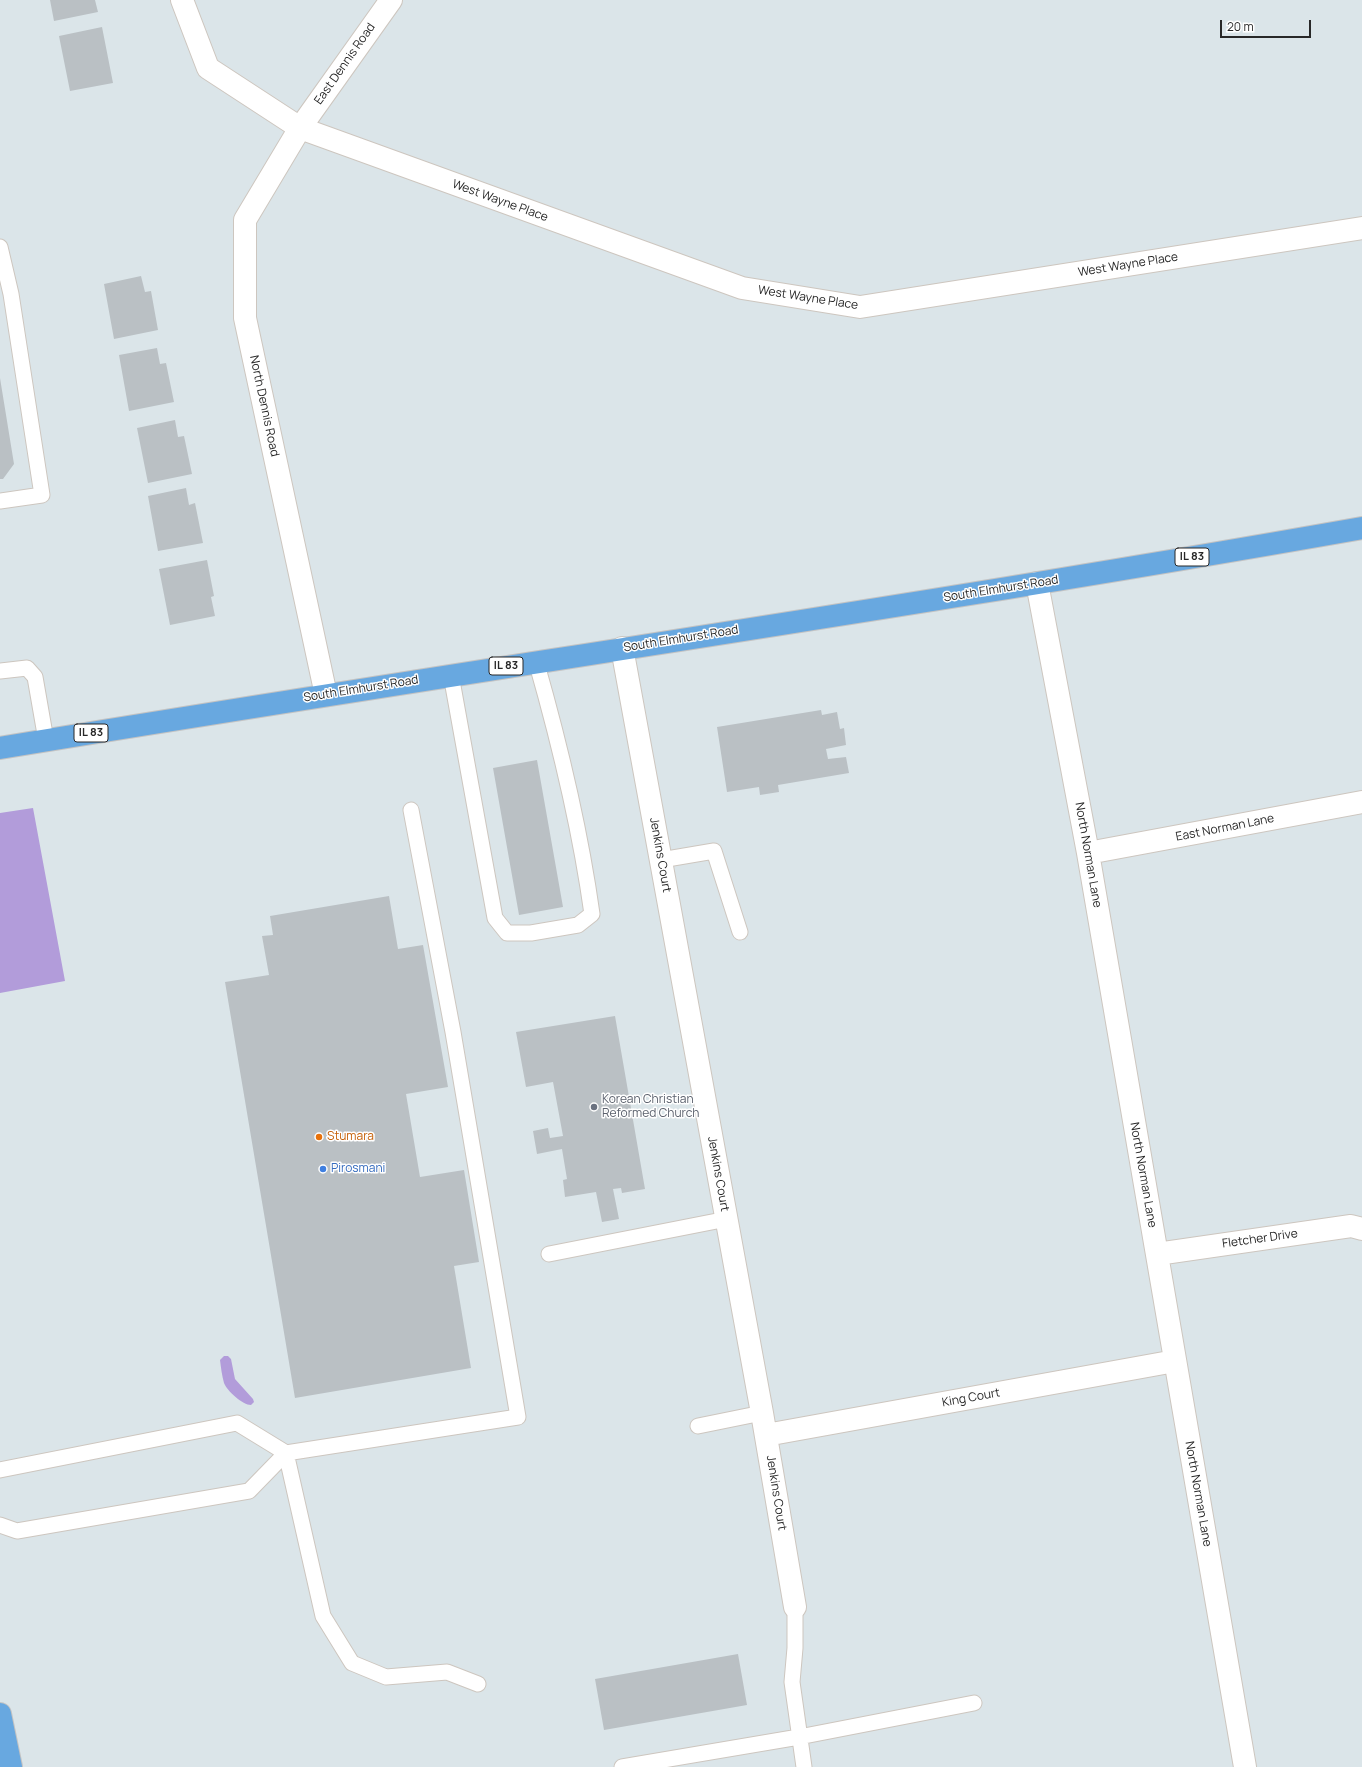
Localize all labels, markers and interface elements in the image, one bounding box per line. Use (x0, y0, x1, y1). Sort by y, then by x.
scale bar (1222, 12, 1313, 38)
text: 20 m (1227, 18, 1254, 35)
street label: East Dennis Road (312, 21, 378, 107)
street label: West Wayne Place (450, 177, 550, 225)
street label: West Wayne Place (1077, 250, 1179, 280)
street label: West Wayne Place (757, 283, 859, 313)
street label: North Dennis Road (246, 354, 282, 458)
road number: IL 83 (1175, 548, 1209, 566)
street label: South Elmhurst Road (943, 573, 1059, 605)
street label: South Elmhurst Road (623, 623, 739, 655)
road number: IL 83 (489, 657, 523, 675)
street label: South Elmhurst Road (303, 673, 419, 705)
road number: IL 83 (74, 724, 108, 742)
street label: North Norman Lane (1072, 801, 1104, 909)
street label: East Norman Lane (1175, 811, 1275, 845)
street label: Jenkins Court (646, 816, 674, 894)
place label: Korean Christian Reformed Church (602, 1093, 699, 1121)
marker: Korean Christian Reformed Church (589, 1102, 599, 1112)
street label: North Norman Lane (1127, 1121, 1159, 1229)
place label: Stumara (327, 1130, 374, 1144)
marker: Stumara (314, 1132, 324, 1142)
street label: Jenkins Court (704, 1135, 732, 1213)
place label: Pirosmani (331, 1162, 385, 1176)
marker: Pirosmani (318, 1164, 328, 1174)
street label: Fletcher Drive (1221, 1227, 1299, 1251)
street label: King Court (941, 1386, 1001, 1410)
street label: North Norman Lane (1182, 1440, 1214, 1548)
street label: Jenkins Court (763, 1454, 789, 1532)

